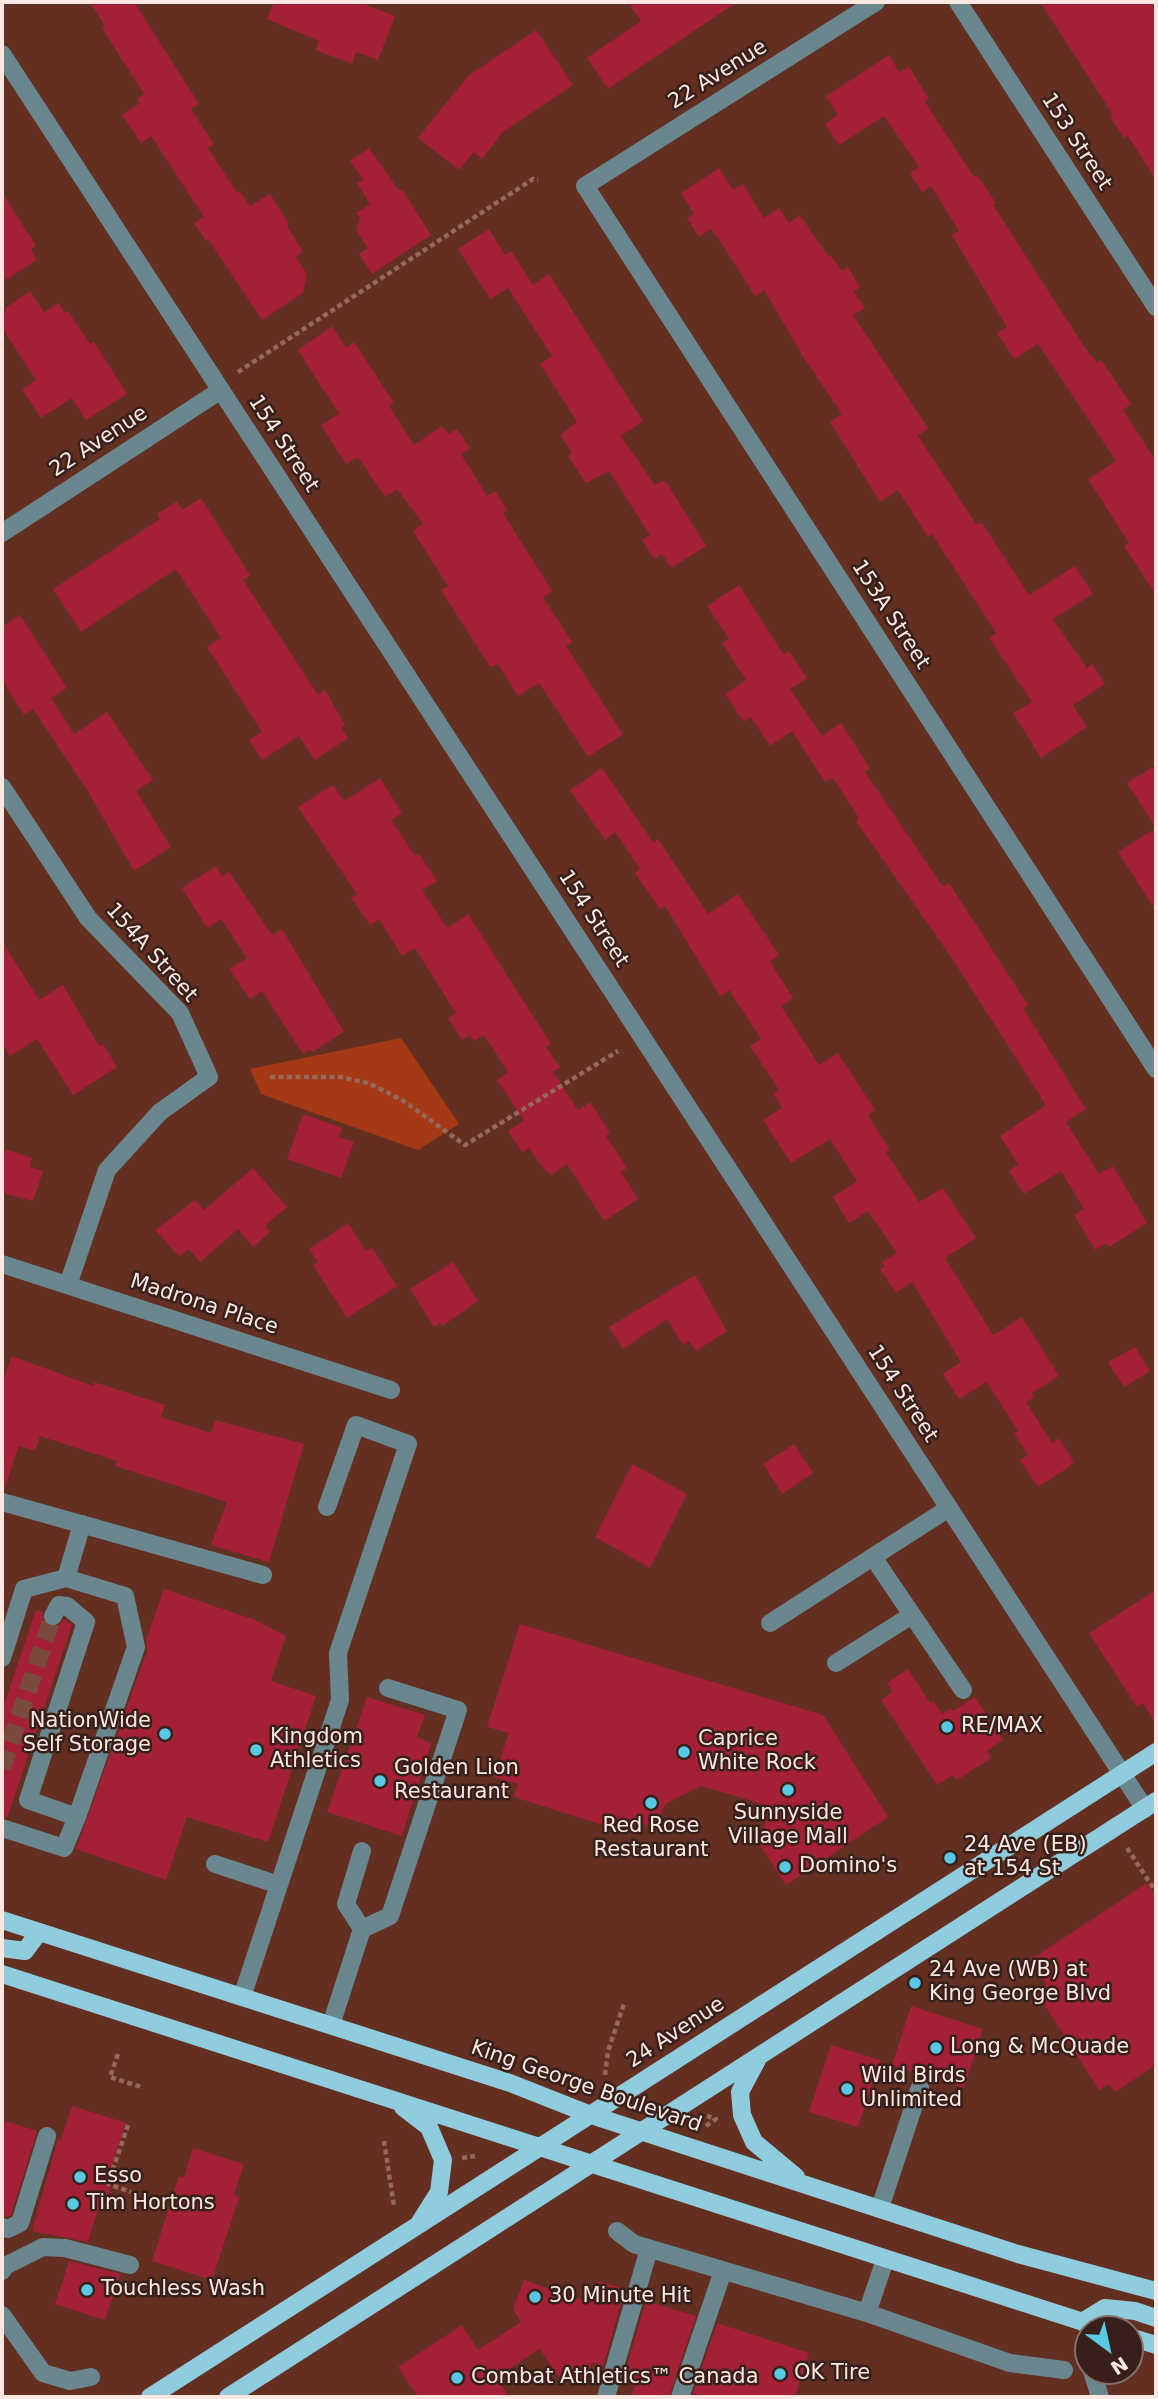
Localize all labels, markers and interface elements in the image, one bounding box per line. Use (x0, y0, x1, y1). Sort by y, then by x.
street label: 22 Avenue (664, 35, 772, 115)
street label: 153 Street (1035, 89, 1117, 195)
street label: 154 Street (242, 391, 324, 497)
street label: 22 Avenue (45, 401, 153, 483)
street label: 153A Street (845, 556, 935, 674)
street label: 154 Street (552, 866, 634, 972)
street label: 154A Street (100, 898, 202, 1008)
street label: Madrona Place (127, 1269, 281, 1341)
street label: 154 Street (861, 1341, 943, 1447)
place label: NationWide Self Storage (23, 1709, 151, 1759)
place label: RE/MAX (961, 1714, 1043, 1740)
marker: RE/MAX (939, 1719, 955, 1735)
place label: Kingdom Athletics (270, 1725, 363, 1775)
marker: NationWide Self Storage (157, 1726, 173, 1742)
place label: Caprice White Rock (698, 1727, 816, 1777)
marker: Kingdom Athletics (248, 1742, 264, 1758)
marker: Caprice White Rock (676, 1744, 692, 1760)
place label: Golden Lion Restaurant (394, 1756, 519, 1806)
marker: Golden Lion Restaurant (372, 1773, 388, 1789)
marker: Sunnyside Village Mall (780, 1782, 796, 1798)
marker: Red Rose Restaurant (643, 1795, 659, 1811)
place label: Sunnyside Village Mall (728, 1801, 848, 1851)
place label: Red Rose Restaurant (594, 1814, 708, 1864)
place label: 24 Ave (EB) at 154 St (964, 1833, 1087, 1883)
marker: 24 Ave (EB) at 154 St (942, 1850, 958, 1866)
place label: Domino's (799, 1854, 897, 1880)
marker: Domino's (777, 1859, 793, 1875)
place label: 24 Ave (WB) at King George Blvd (929, 1958, 1111, 2008)
marker: 24 Ave (WB) at King George Blvd (907, 1975, 923, 1991)
street label: 24 Avenue (622, 1992, 730, 2074)
place label: Long & McQuade (950, 2035, 1129, 2061)
street label: King George Boulevard (467, 2036, 705, 2138)
marker: Long & McQuade (928, 2040, 944, 2056)
place label: Wild Birds Unlimited (861, 2064, 966, 2114)
marker: Wild Birds Unlimited (839, 2081, 855, 2097)
place label: Esso (94, 2164, 142, 2190)
marker: Esso (72, 2169, 88, 2185)
place label: Tim Hortons (87, 2191, 215, 2217)
marker: Tim Hortons (65, 2196, 81, 2212)
place label: Touchless Wash (101, 2277, 265, 2303)
marker: Touchless Wash (79, 2282, 95, 2298)
place label: 30 Minute Hit (549, 2284, 691, 2310)
marker: 30 Minute Hit (527, 2289, 543, 2305)
north arrow (1074, 2315, 1144, 2385)
text: N (1107, 2352, 1132, 2379)
place label: OK Tire (794, 2361, 870, 2387)
place label: Combat Athletics™ Canada (471, 2365, 759, 2391)
marker: OK Tire (772, 2366, 788, 2382)
marker: Combat Athletics™ Canada (449, 2370, 465, 2386)

